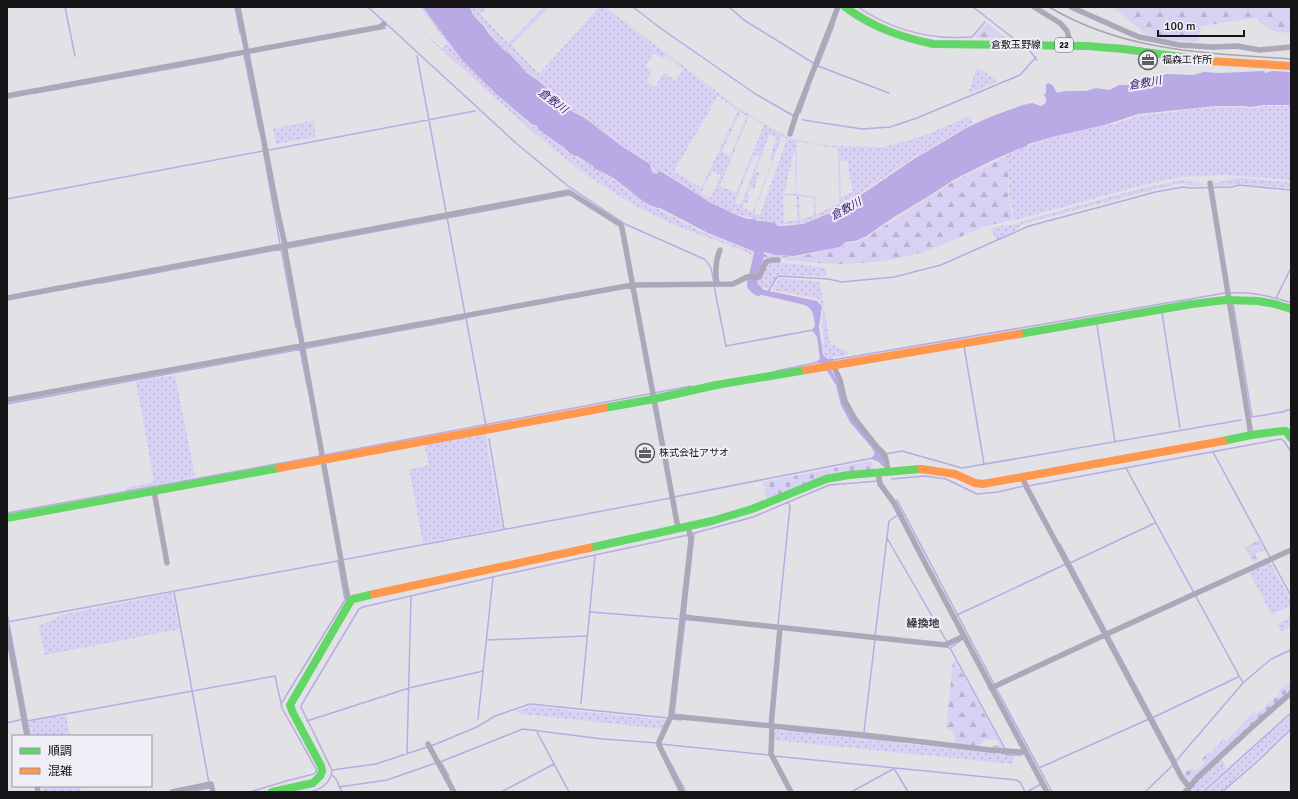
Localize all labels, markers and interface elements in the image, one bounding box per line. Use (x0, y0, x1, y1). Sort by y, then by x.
scale bar (1158, 12, 1244, 38)
text: 100 m (1164, 19, 1196, 34)
road number: 22 (1055, 38, 1073, 52)
street label: 倉敷玉野線 (991, 39, 1041, 51)
office icon: 福森工作所 (1137, 49, 1159, 71)
place label: 福森工作所 (1162, 54, 1212, 66)
water label: 倉敷川 (1128, 74, 1163, 92)
water label: 倉敷川 (536, 86, 571, 117)
water label: 倉敷川 (828, 195, 864, 223)
office icon: 株式会社アサオ (634, 442, 656, 464)
place label: 株式会社アサオ (659, 447, 729, 459)
district label: 繰換地 (907, 617, 940, 630)
legend (12, 735, 152, 787)
text: 順調 (48, 744, 72, 759)
text: 混雑 (48, 764, 72, 779)

